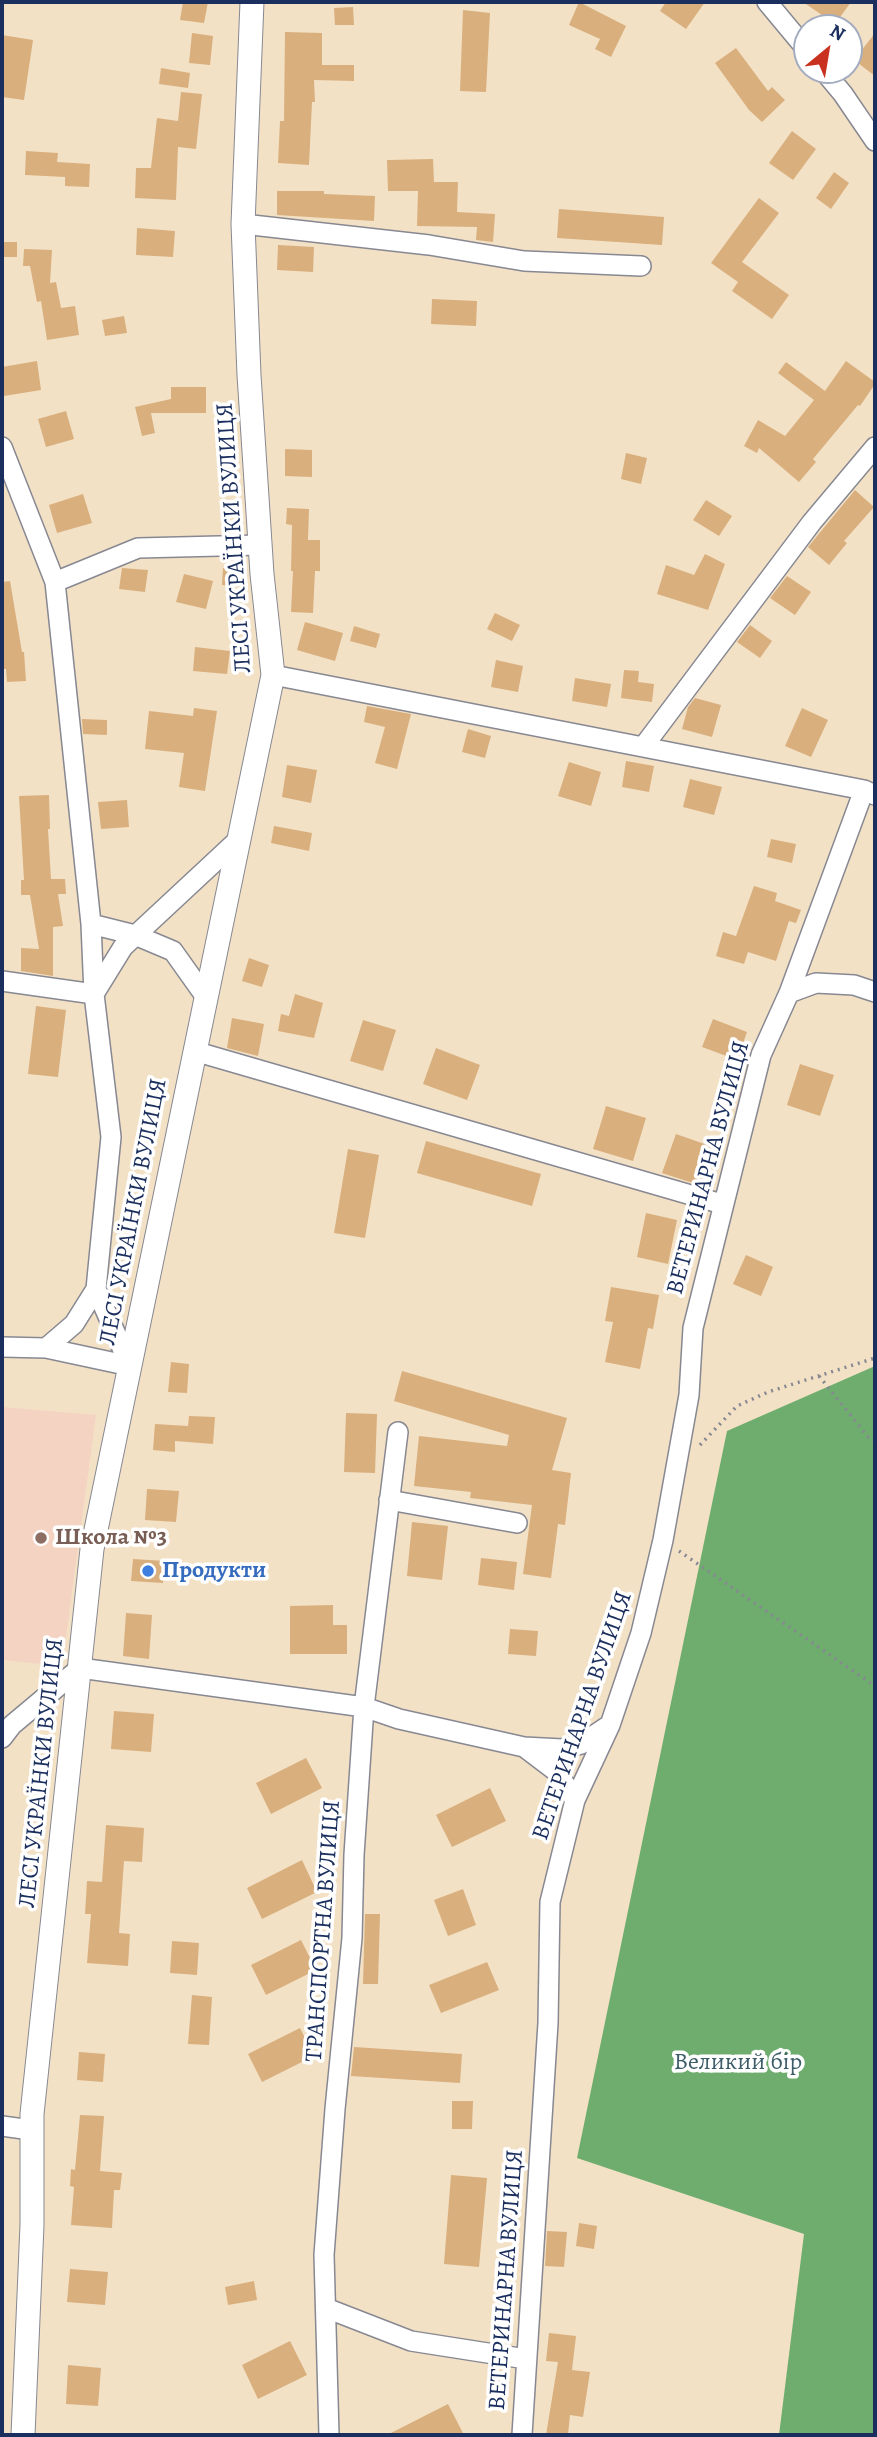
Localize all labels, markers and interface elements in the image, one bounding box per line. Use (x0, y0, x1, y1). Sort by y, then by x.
north arrow (793, 14, 863, 84)
text: N (825, 18, 850, 47)
street label: ЛЕСІ УКРАЇНКИ ВУЛИЦЯ (211, 402, 259, 674)
street label: ВЕТЕРИНАРНА ВУЛИЦЯ (661, 1038, 757, 1298)
street label: ЛЕСІ УКРАЇНКИ ВУЛИЦЯ (94, 1076, 174, 1348)
place label: Школа №3 (55, 1524, 167, 1552)
marker: Школа №3 (33, 1530, 49, 1546)
place label: Продукти (162, 1557, 266, 1585)
marker: Продукти (140, 1563, 156, 1579)
street label: ВЕТЕРИНАРНА ВУЛИЦЯ (527, 1588, 639, 1844)
street label: ЛЕСІ УКРАЇНКИ ВУЛИЦЯ (14, 1637, 70, 1909)
street label: ТРАНСПОРТНА ВУЛИЦЯ (300, 1799, 348, 2063)
park label: Великий бір (674, 2049, 802, 2077)
street label: ВЕТЕРИНАРНА ВУЛИЦЯ (484, 2149, 530, 2411)

